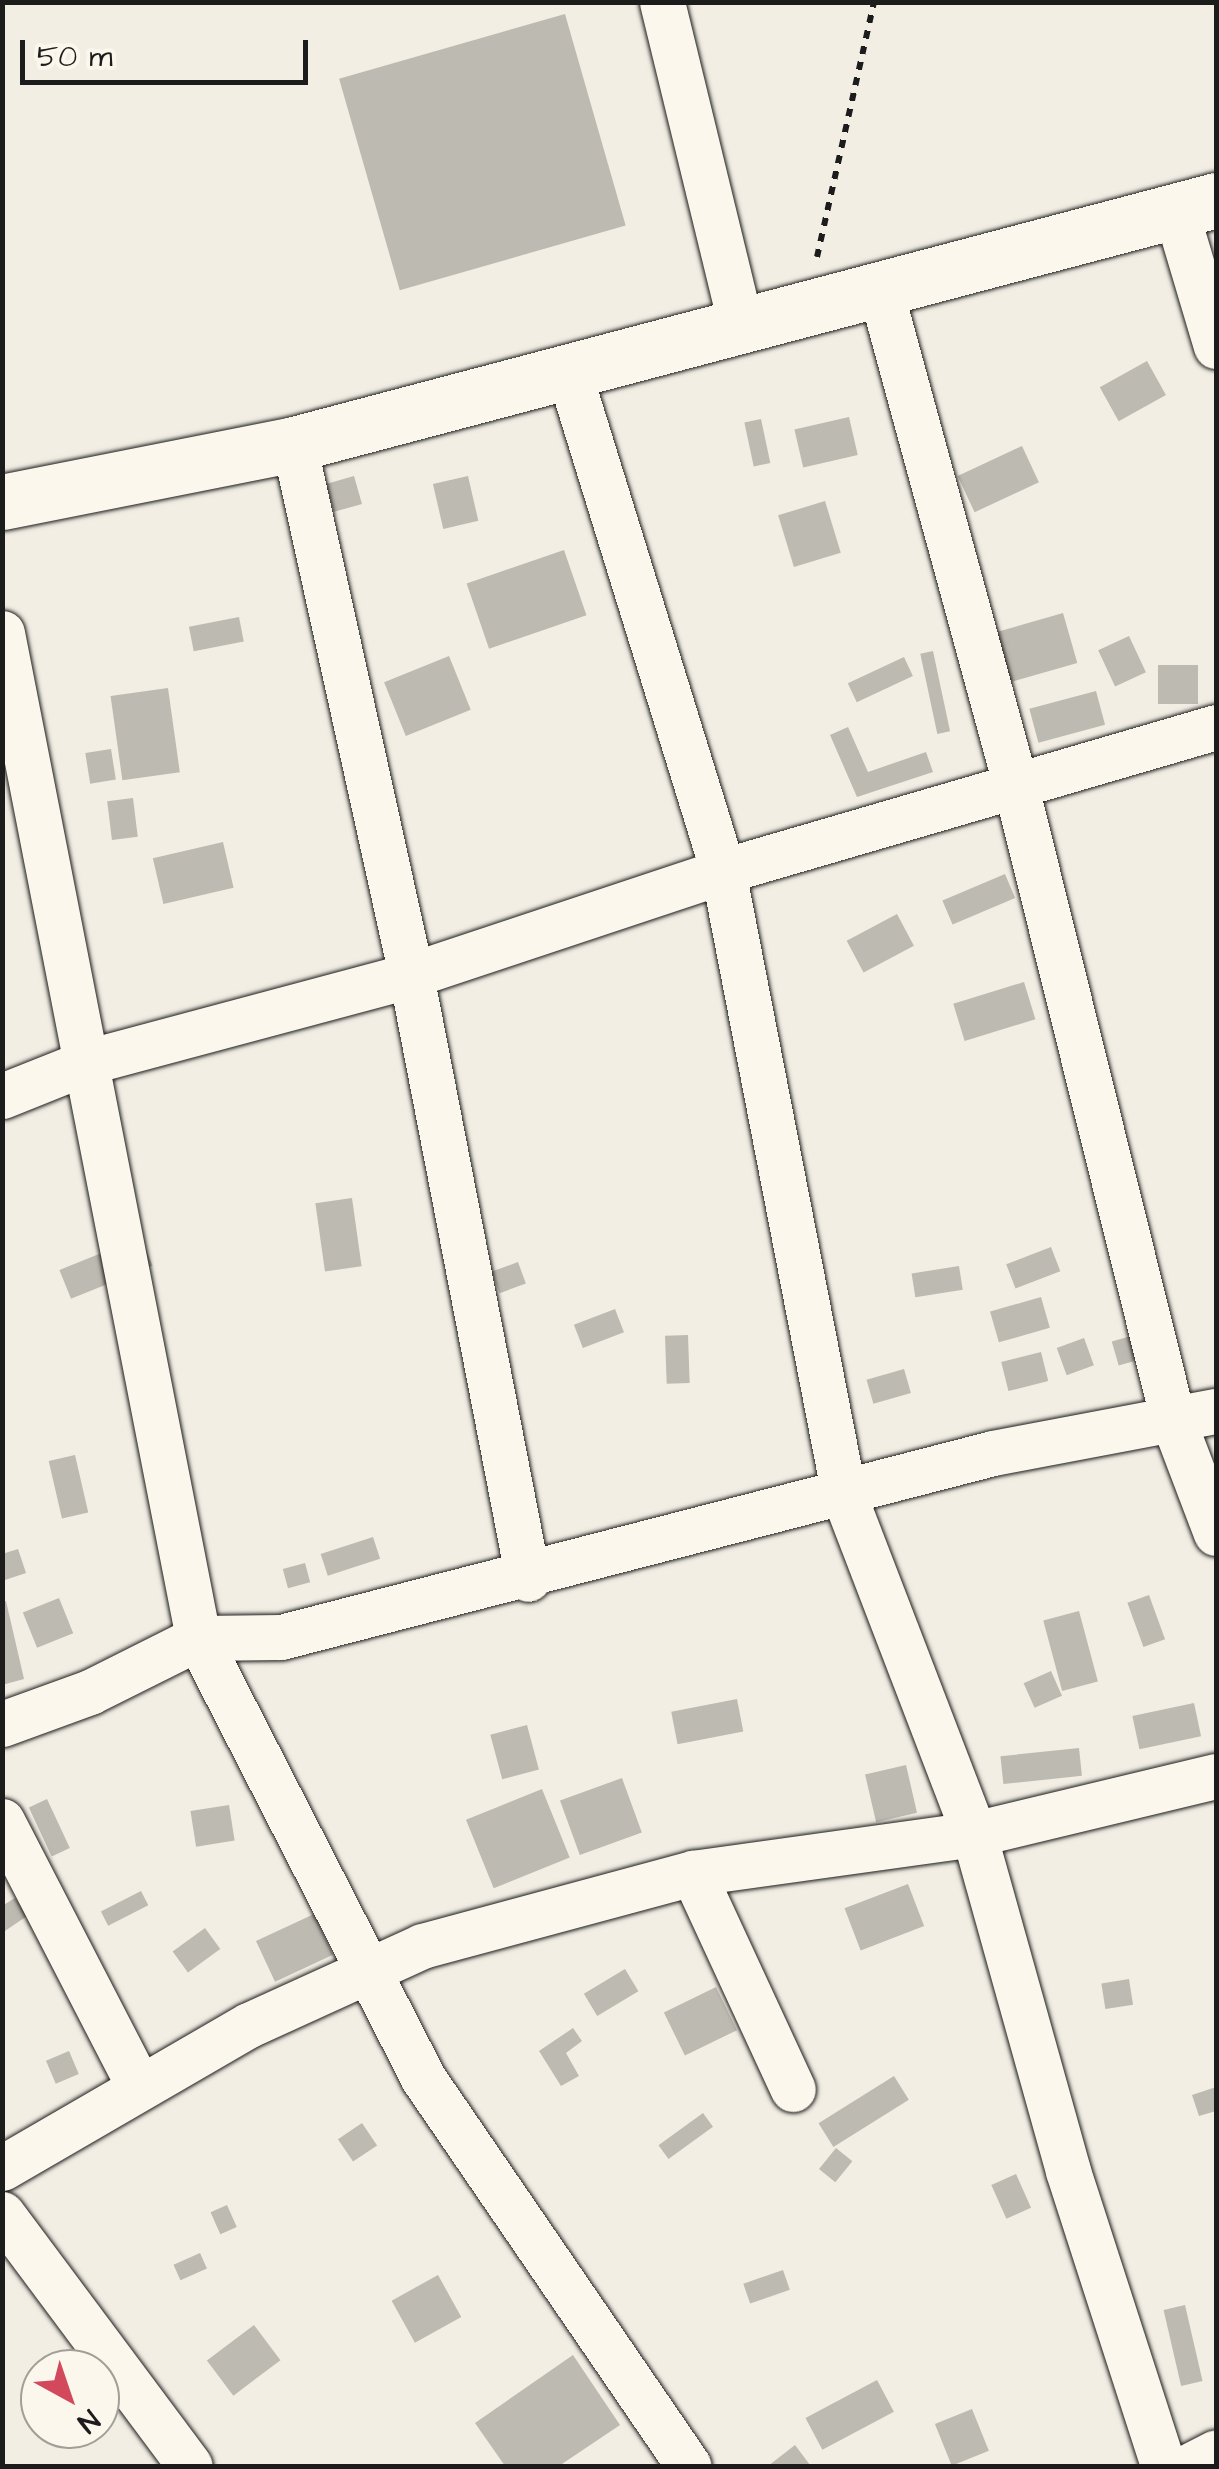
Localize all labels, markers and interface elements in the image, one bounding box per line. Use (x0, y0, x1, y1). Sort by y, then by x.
scale bar (25, 20, 312, 82)
text: 50 m (37, 36, 113, 78)
north arrow (20, 2349, 120, 2449)
text: N (69, 2400, 108, 2441)

